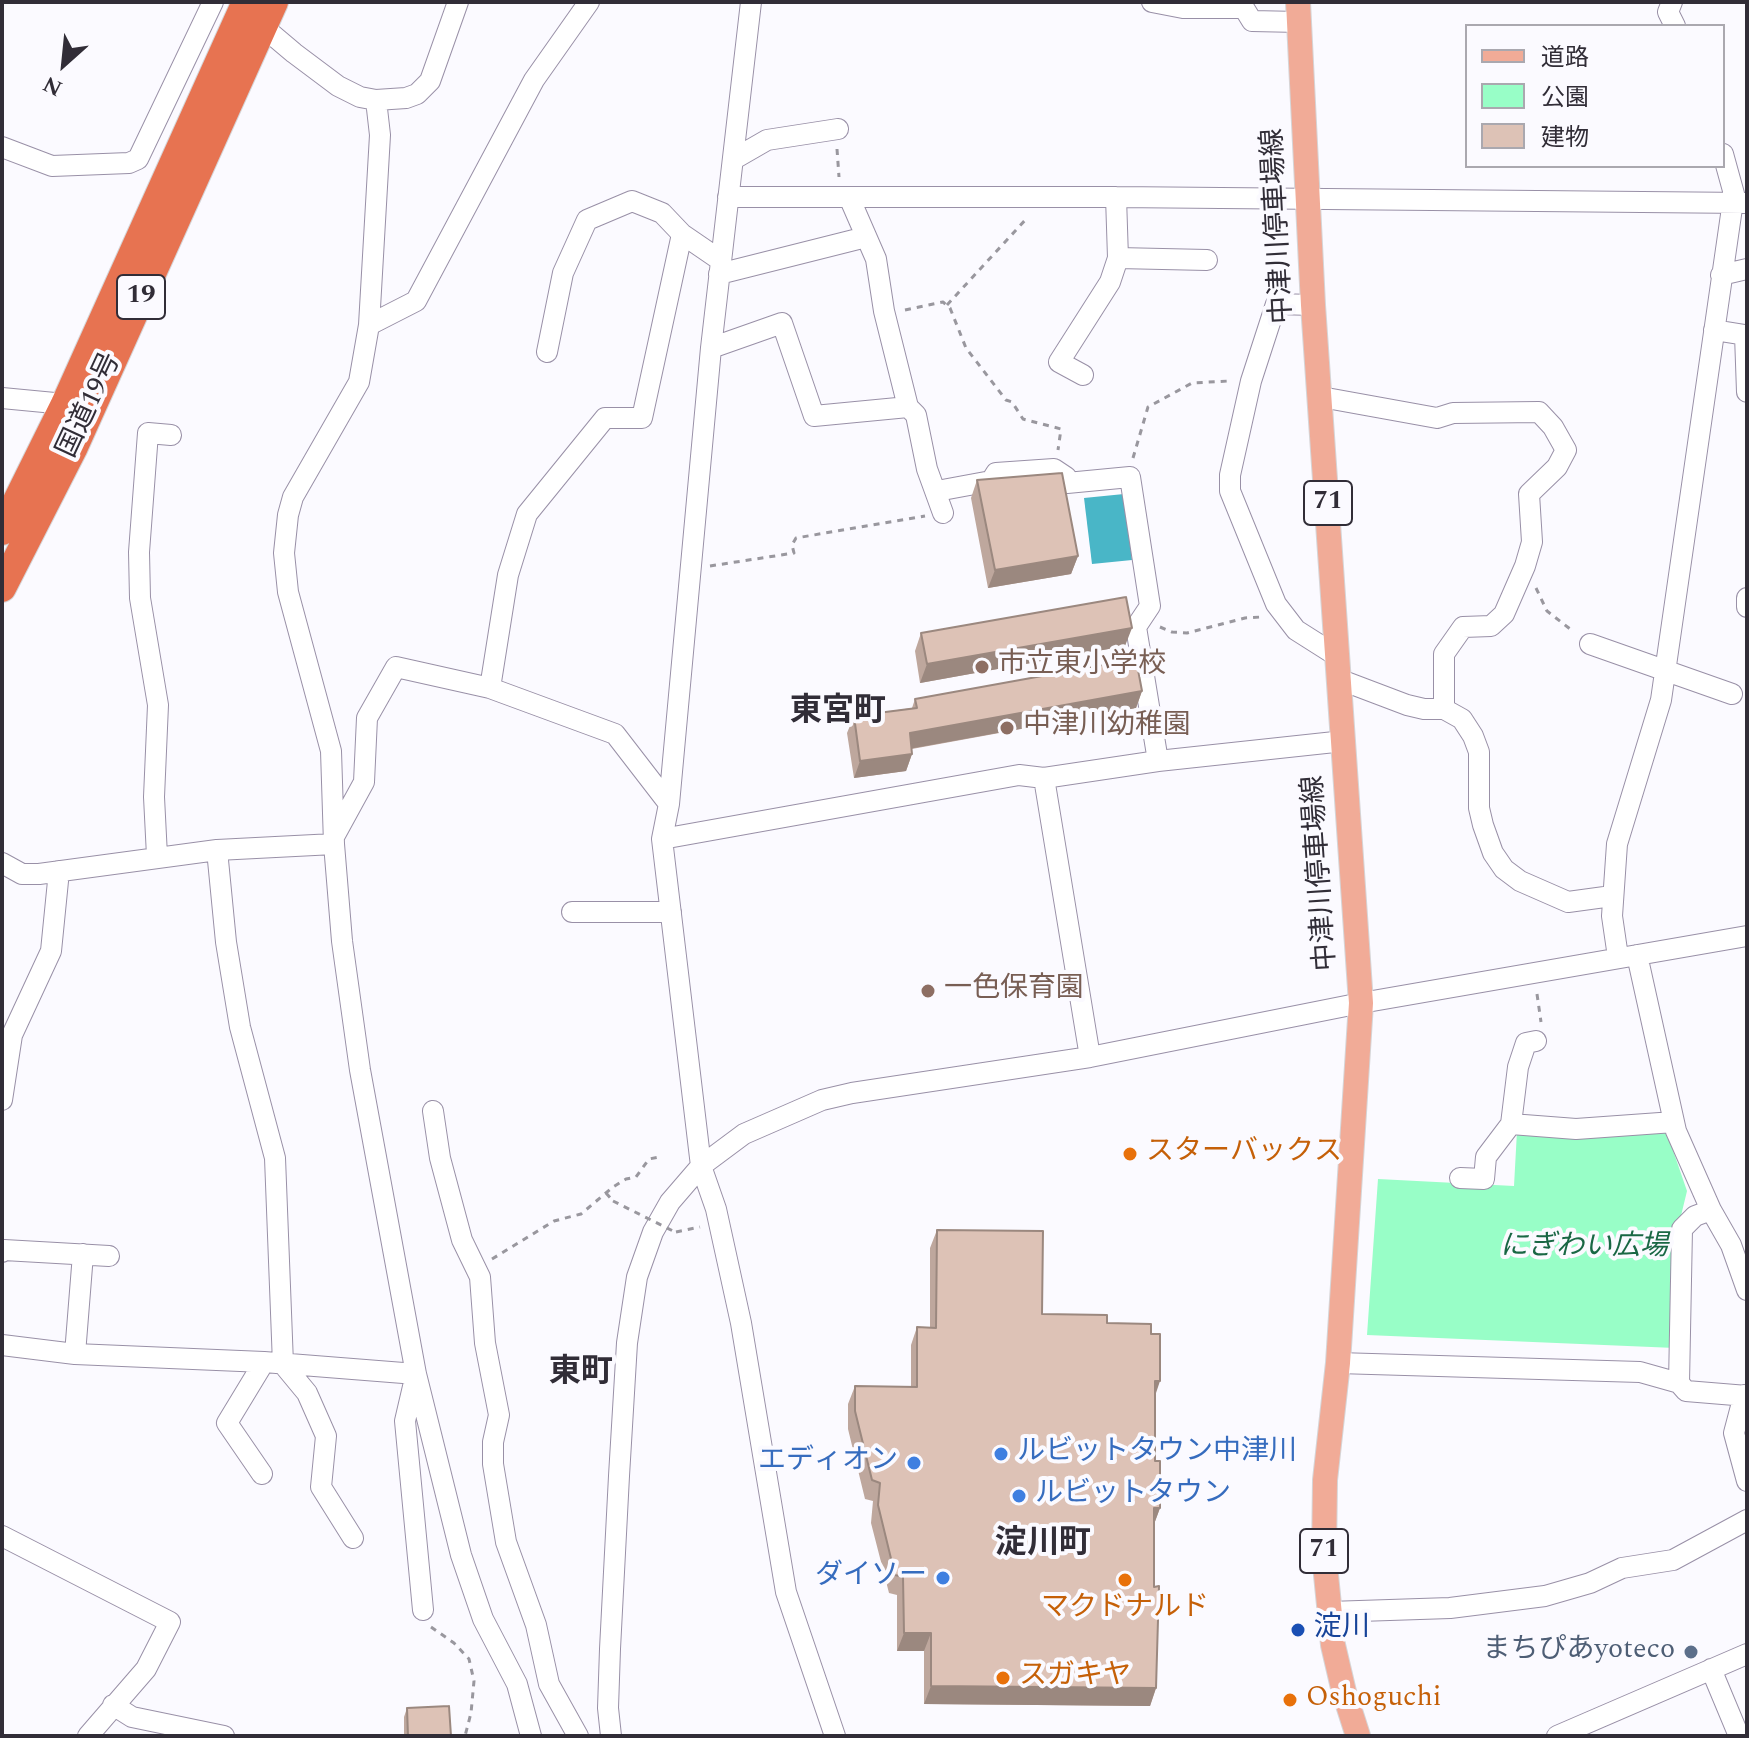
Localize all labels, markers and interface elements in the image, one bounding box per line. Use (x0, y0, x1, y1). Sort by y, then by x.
north arrow (24, 24, 104, 104)
legend (1465, 24, 1725, 168)
text: 道路 (1541, 40, 1589, 76)
text: N (37, 67, 68, 105)
text: 公園 (1541, 80, 1589, 116)
text: 建物 (1541, 120, 1589, 156)
street label: 中津川停車場線 (1258, 127, 1302, 325)
road number: 19 (117, 275, 165, 319)
street label: 国道19号 (52, 348, 130, 464)
road number: 71 (1304, 481, 1352, 525)
place label: 市立東小学校 (998, 650, 1166, 684)
marker: 市立東小学校 (973, 658, 991, 676)
district label: 東宮町 (790, 695, 886, 733)
place label: 中津川幼稚園 (1023, 711, 1191, 745)
marker: 中津川幼稚園 (998, 719, 1016, 737)
street label: 中津川停車場線 (1298, 774, 1346, 972)
place label: 一色保育園 (944, 974, 1084, 1008)
marker: 一色保育園 (919, 982, 937, 1000)
place label: スターバックス (1146, 1137, 1342, 1171)
marker: スターバックス (1121, 1145, 1139, 1163)
park label: にぎわい広場 (1500, 1232, 1668, 1266)
district label: 東町 (549, 1356, 613, 1394)
place label: ルビットタウン中津川 (1017, 1437, 1297, 1471)
marker: ルビットタウン中津川 (992, 1445, 1010, 1463)
place label: エディオン (758, 1446, 898, 1480)
marker: エディオン (905, 1454, 923, 1472)
place label: ルビットタウン (1035, 1479, 1231, 1513)
marker: ルビットタウン (1010, 1487, 1028, 1505)
district label: 淀川町 (995, 1527, 1091, 1565)
road number: 71 (1300, 1529, 1348, 1573)
place label: ダイソー (815, 1561, 927, 1595)
marker: ダイソー (934, 1569, 952, 1587)
marker: マクドナルド (1116, 1571, 1134, 1589)
place label: マクドナルド (1041, 1593, 1209, 1627)
place label: 淀川 (1314, 1613, 1370, 1647)
marker: 淀川 (1289, 1621, 1307, 1639)
place label: まちぴあyoteco (1482, 1635, 1675, 1669)
marker: まちぴあyoteco (1682, 1643, 1700, 1661)
place label: スガキヤ (1019, 1661, 1131, 1695)
marker: スガキヤ (994, 1669, 1012, 1687)
place label: Oshoguchi (1306, 1683, 1441, 1717)
marker: Oshoguchi (1281, 1691, 1299, 1709)

